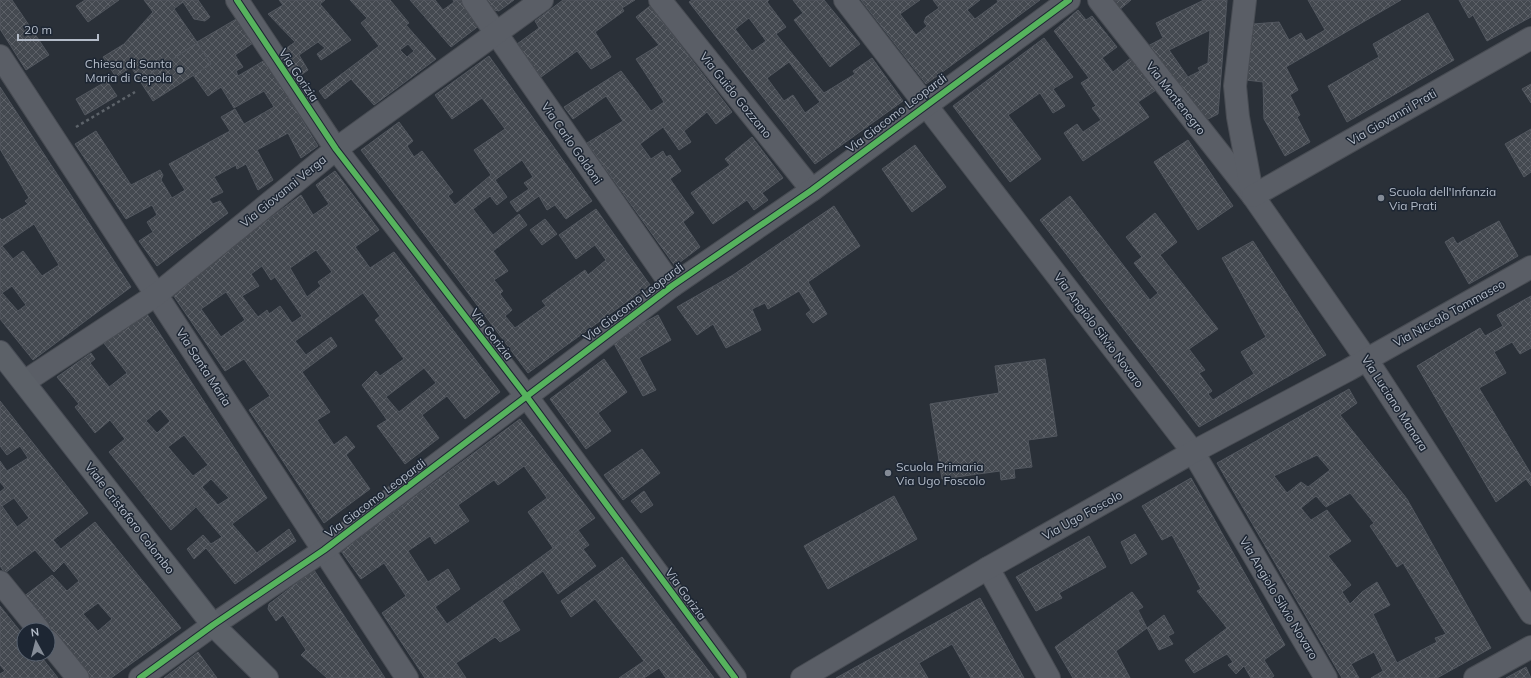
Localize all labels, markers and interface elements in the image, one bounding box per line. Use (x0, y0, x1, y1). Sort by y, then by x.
scale bar (18, 16, 98, 42)
text: 20 m (24, 22, 52, 37)
street label: Via Gorizia (276, 46, 322, 104)
street label: Via Guido Gozzano (697, 49, 775, 141)
place label: Chiesa di Santa Maria di Cepola (85, 56, 172, 85)
street label: Via Montenegro (1143, 59, 1209, 138)
marker: Chiesa di Santa Maria di Cepola (175, 65, 185, 75)
street label: Via Giacomo Leopardi (843, 70, 949, 156)
street label: Via Giovanni Prati (1345, 86, 1439, 148)
street label: Via Carlo Goldoni (538, 99, 606, 187)
street label: Via Giovanni Verga (237, 152, 329, 230)
place label: Scuola dell'Infanzia Via Prati (1389, 184, 1496, 213)
marker: Scuola dell'Infanzia Via Prati (1376, 193, 1386, 203)
street label: Via Giacomo Leopardi (580, 259, 686, 345)
street label: Via Angiolo Silvio Novaro (1051, 270, 1147, 390)
street label: Via Niccolò Tommaseo (1390, 276, 1508, 350)
street label: Via Gorizia (467, 305, 517, 363)
street label: Via Santa Maria (173, 325, 235, 409)
street label: Via Luciano Manara (1358, 352, 1432, 454)
street label: Via Giacomo Leopardi (322, 455, 428, 541)
street label: Viale Cristoforo Colombo (82, 459, 178, 577)
place label: Scuola Primaria Via Ugo Foscolo (896, 459, 985, 488)
marker: Scuola Primaria Via Ugo Foscolo (883, 468, 893, 478)
street label: Via Ugo Foscolo (1039, 487, 1125, 543)
street label: Via Angiolo Silvio Novaro (1237, 534, 1322, 662)
street label: Via Gorizia (662, 565, 710, 623)
north arrow (16, 622, 56, 662)
text: N (30, 625, 40, 640)

